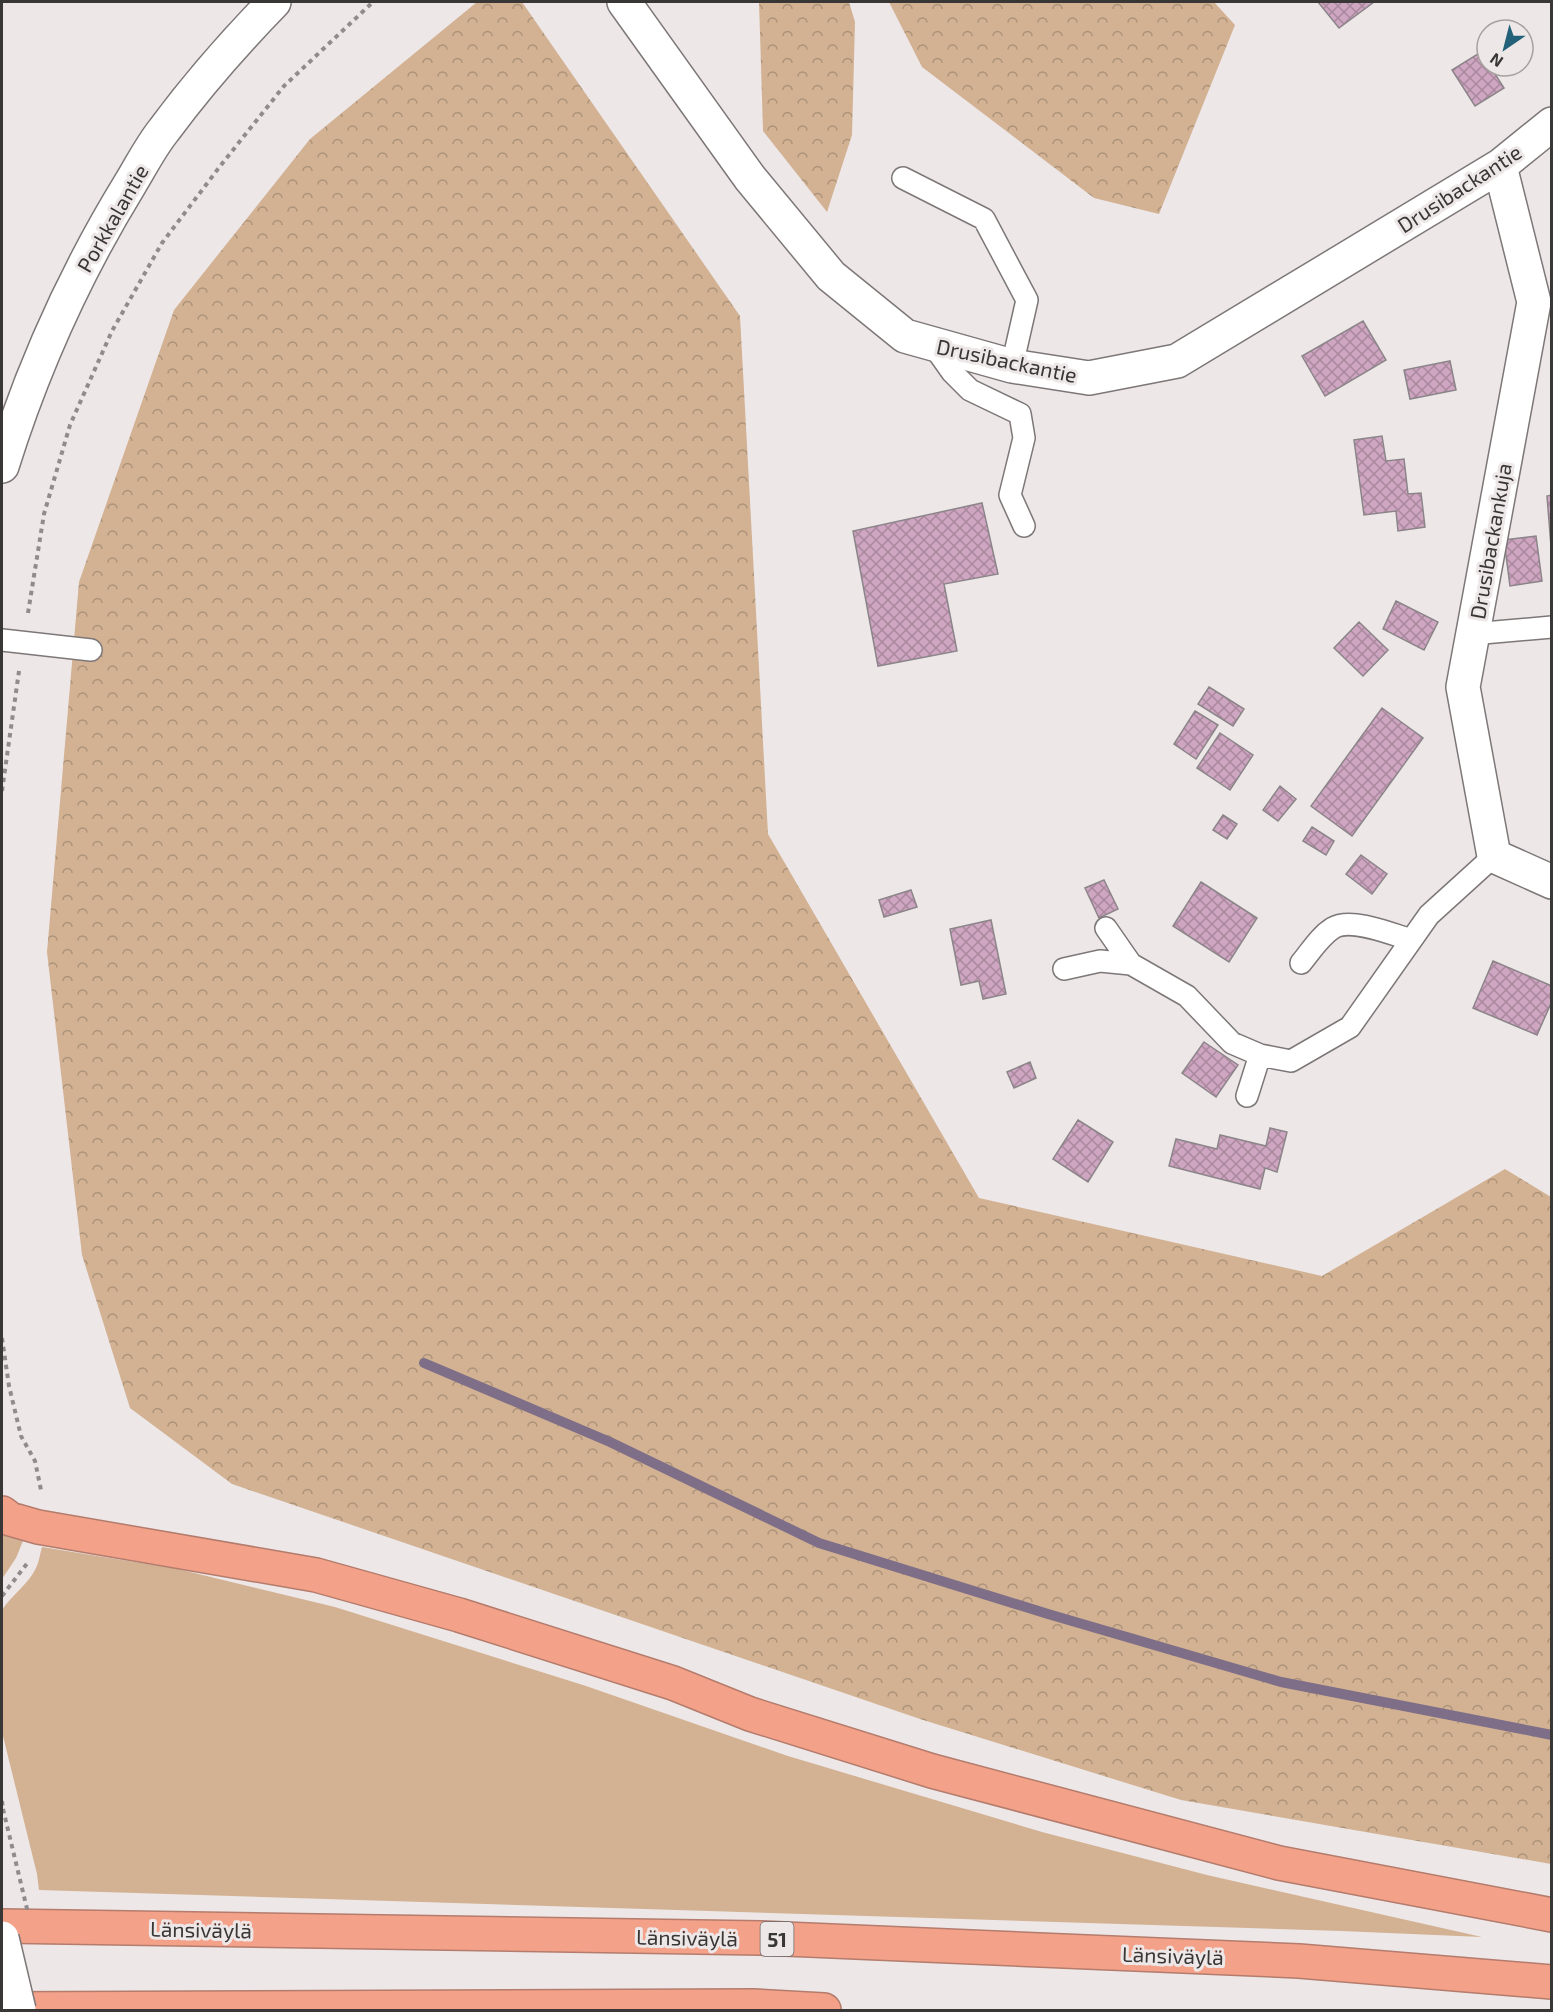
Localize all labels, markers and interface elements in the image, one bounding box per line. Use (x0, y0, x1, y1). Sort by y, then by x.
north arrow (1475, 18, 1535, 78)
text: N (1486, 50, 1506, 72)
street label: Drusibackantie (1392, 139, 1526, 237)
street label: Porkkalantie (71, 160, 153, 276)
street label: Drusibackantie (935, 333, 1079, 387)
street label: Drusibackankuja (1464, 461, 1517, 621)
street label: Länsiväylä (150, 1916, 252, 1942)
road number: 51 (760, 1922, 794, 1956)
street label: Länsiväylä (636, 1924, 738, 1950)
street label: Länsiväylä (1122, 1941, 1224, 1969)

